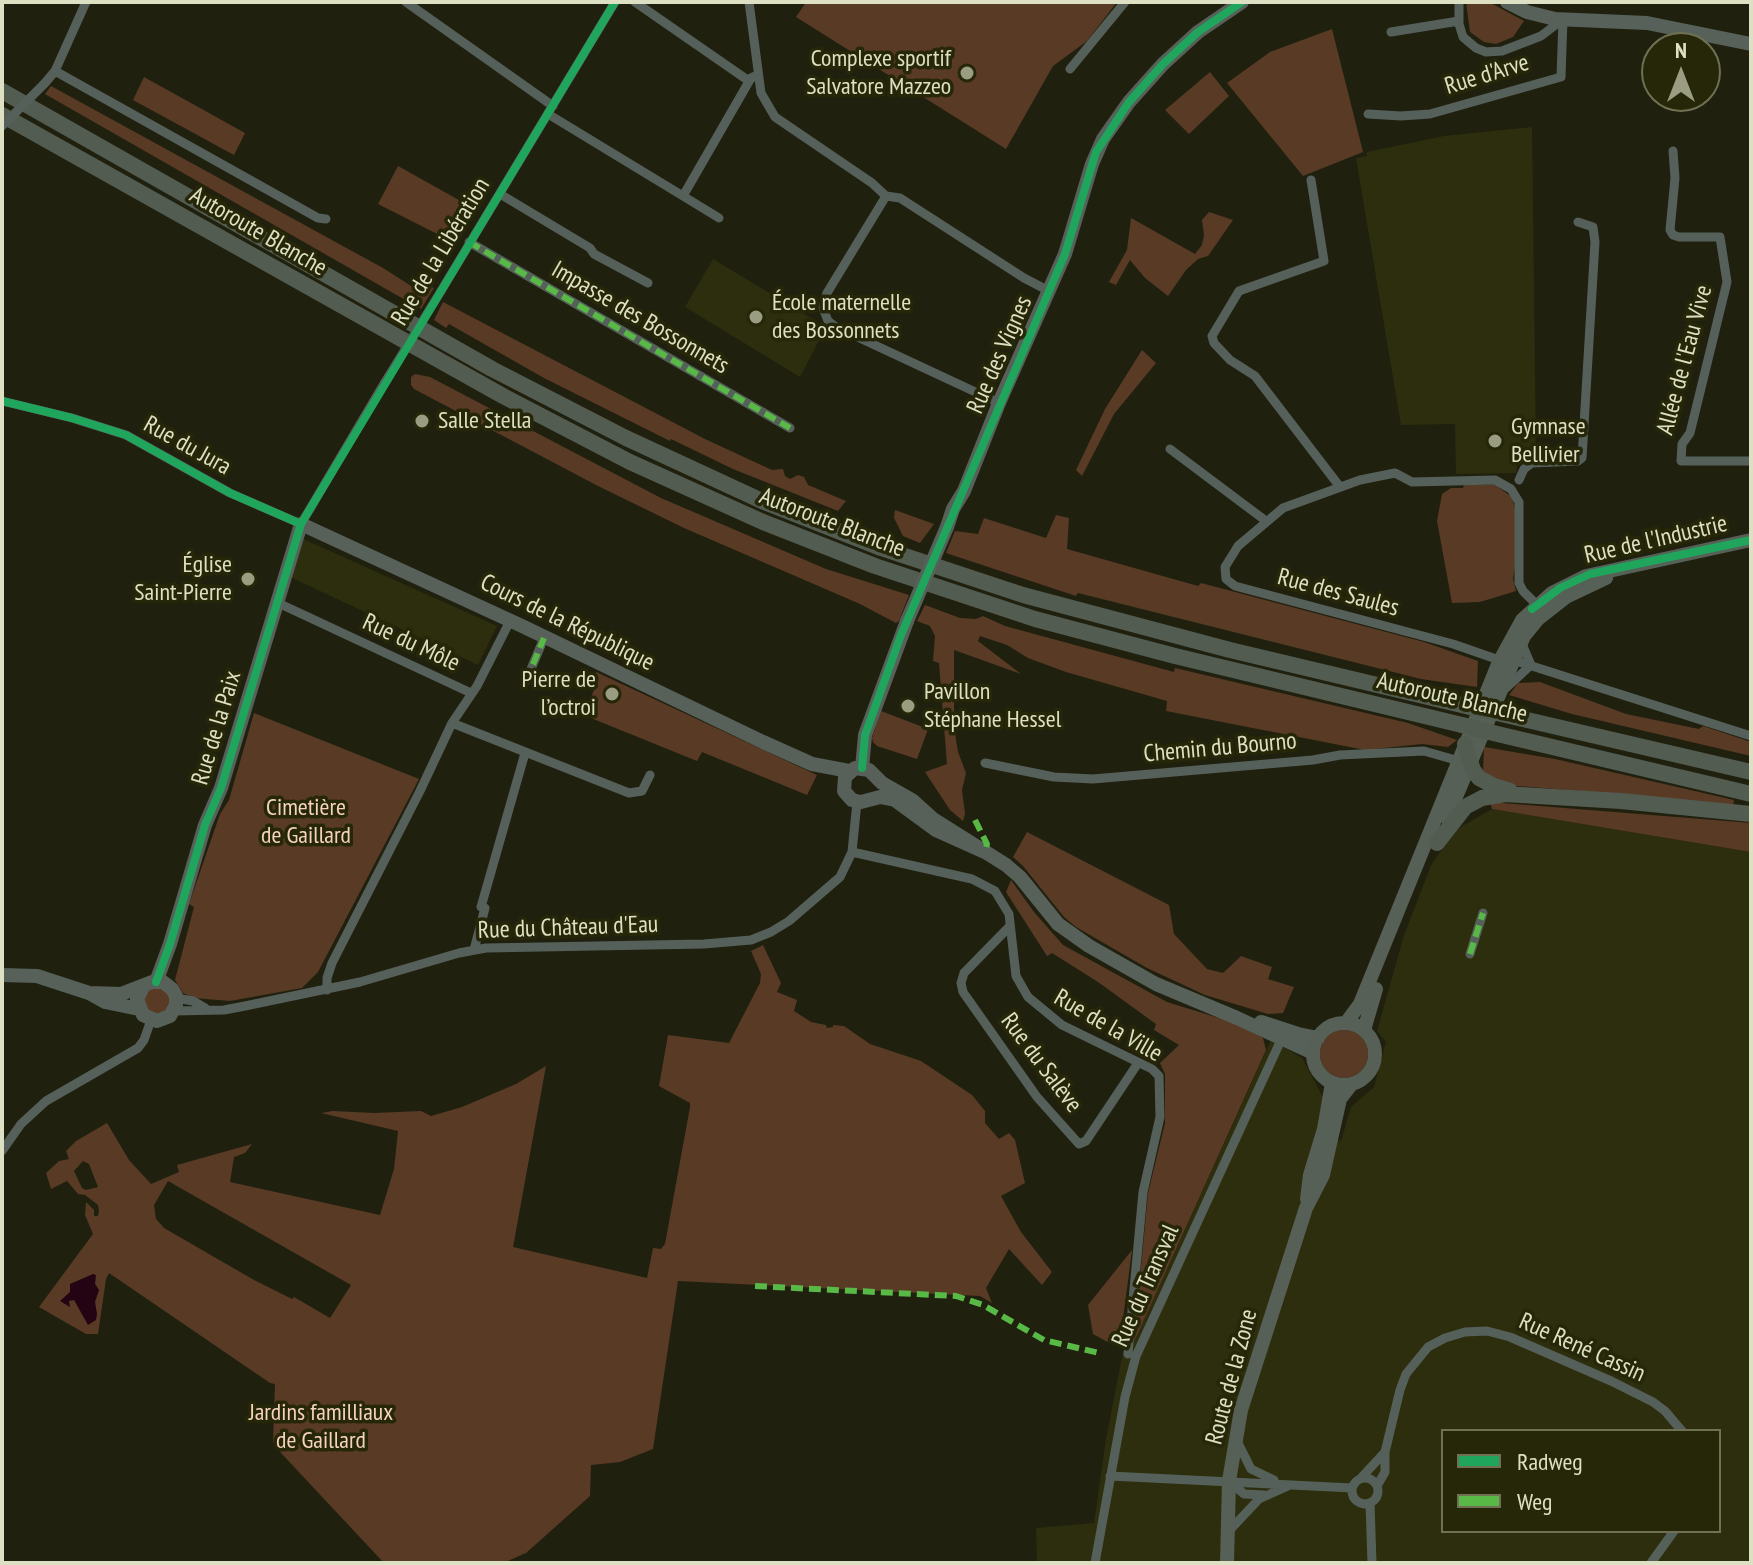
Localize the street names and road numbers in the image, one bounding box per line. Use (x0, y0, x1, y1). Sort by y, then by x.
street label: Rue d'Arve (1441, 49, 1533, 101)
street label: Rue de la Libération (386, 173, 496, 331)
street label: Autoroute Blanche (184, 181, 332, 283)
street label: Impasse des Bossonnets (546, 256, 734, 380)
street label: Allée de l'Eau Vive (1651, 282, 1719, 438)
street label: Rue des Vignes (961, 292, 1039, 418)
street label: Rue du Jura (138, 410, 236, 482)
street label: Autoroute Blanche (755, 482, 909, 564)
street label: Rue de l'Industrie (1582, 510, 1730, 570)
street label: Rue des Saules (1274, 563, 1402, 623)
street label: Cours de la République (475, 568, 659, 678)
street label: Rue du Môle (358, 608, 464, 678)
street label: Autoroute Blanche (1374, 667, 1530, 729)
street label: Rue de la Paix (186, 668, 248, 788)
street label: Chemin du Bourno (1142, 727, 1298, 769)
street label: Rue du Château d'Eau (477, 910, 659, 946)
street label: Rue de la Ville (1049, 984, 1167, 1068)
street label: Rue du Salève (994, 1008, 1088, 1118)
street label: Rue du Transval (1106, 1220, 1186, 1352)
street label: Route de la Zone (1200, 1306, 1264, 1448)
street label: Rue René Cassin (1514, 1307, 1650, 1389)

